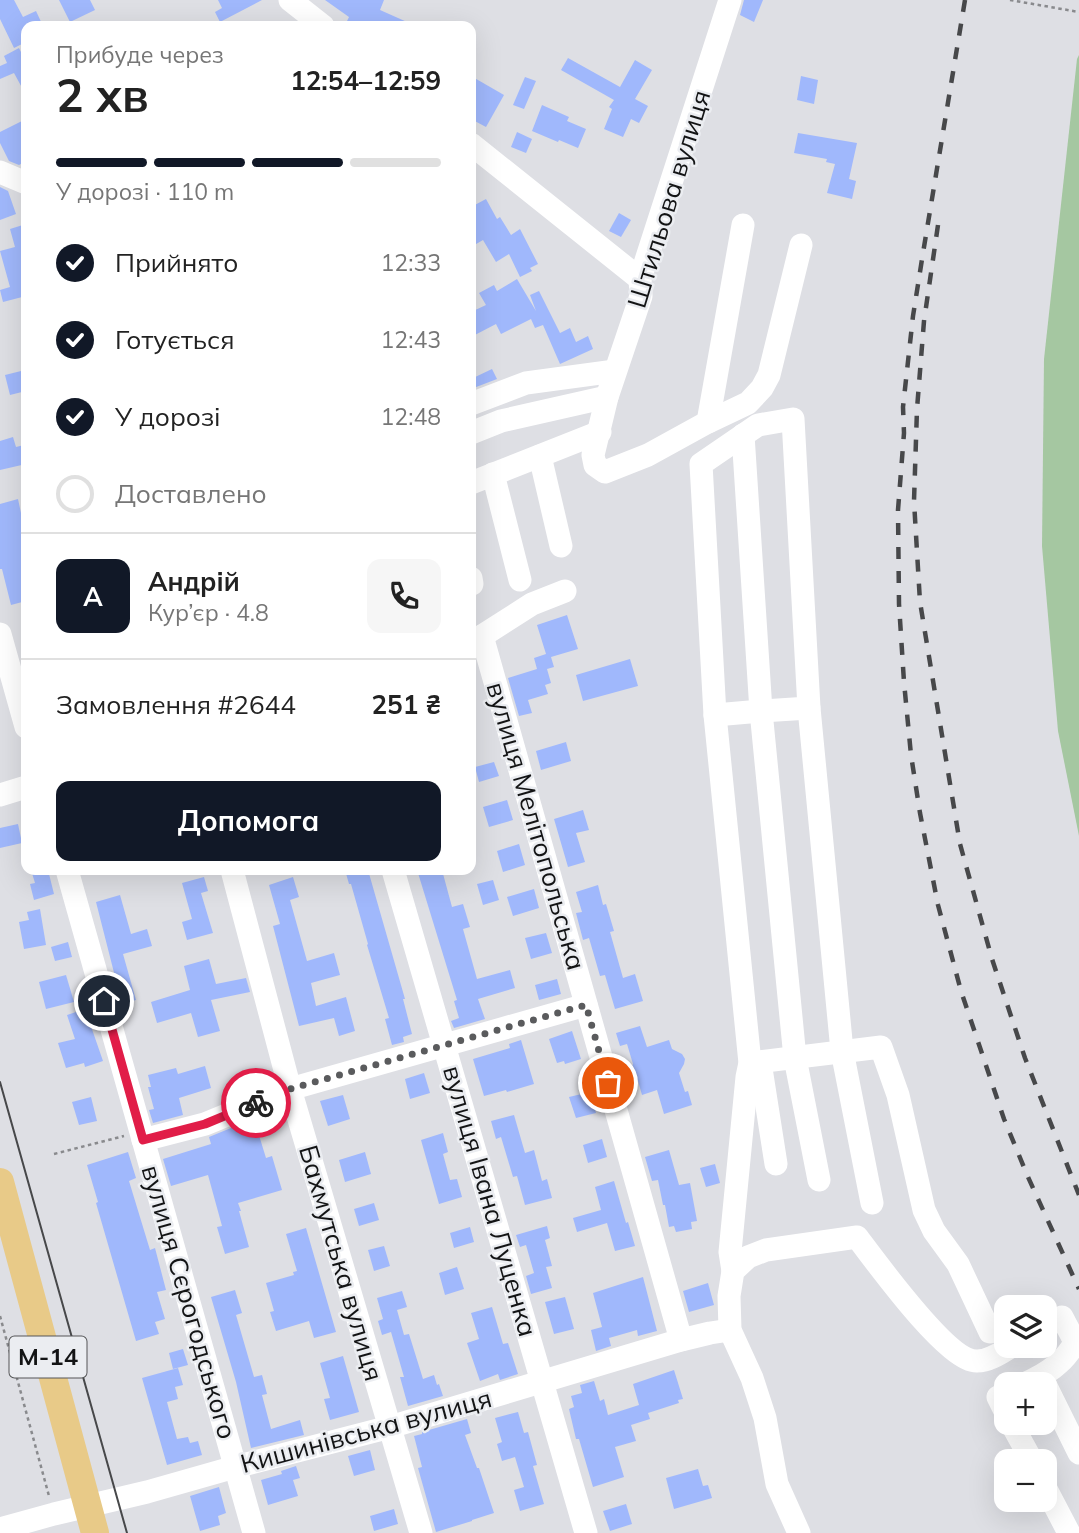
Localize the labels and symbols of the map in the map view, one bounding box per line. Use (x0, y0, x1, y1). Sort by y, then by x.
street label: Штильова вулиця (620, 86, 717, 312)
street label: вулиця Мелітопольська (480, 678, 593, 974)
pin (74, 971, 134, 1031)
pin (578, 1053, 638, 1113)
street label: вулиця Івана Луценка (436, 1062, 545, 1340)
courier (221, 1068, 291, 1138)
street label: Бахмутська вулиця (292, 1141, 391, 1385)
street label: вулиця Сєрогодського (135, 1161, 244, 1443)
road number: М-14 (9, 1336, 86, 1378)
street label: Кишинівська вулиця (237, 1381, 495, 1480)

